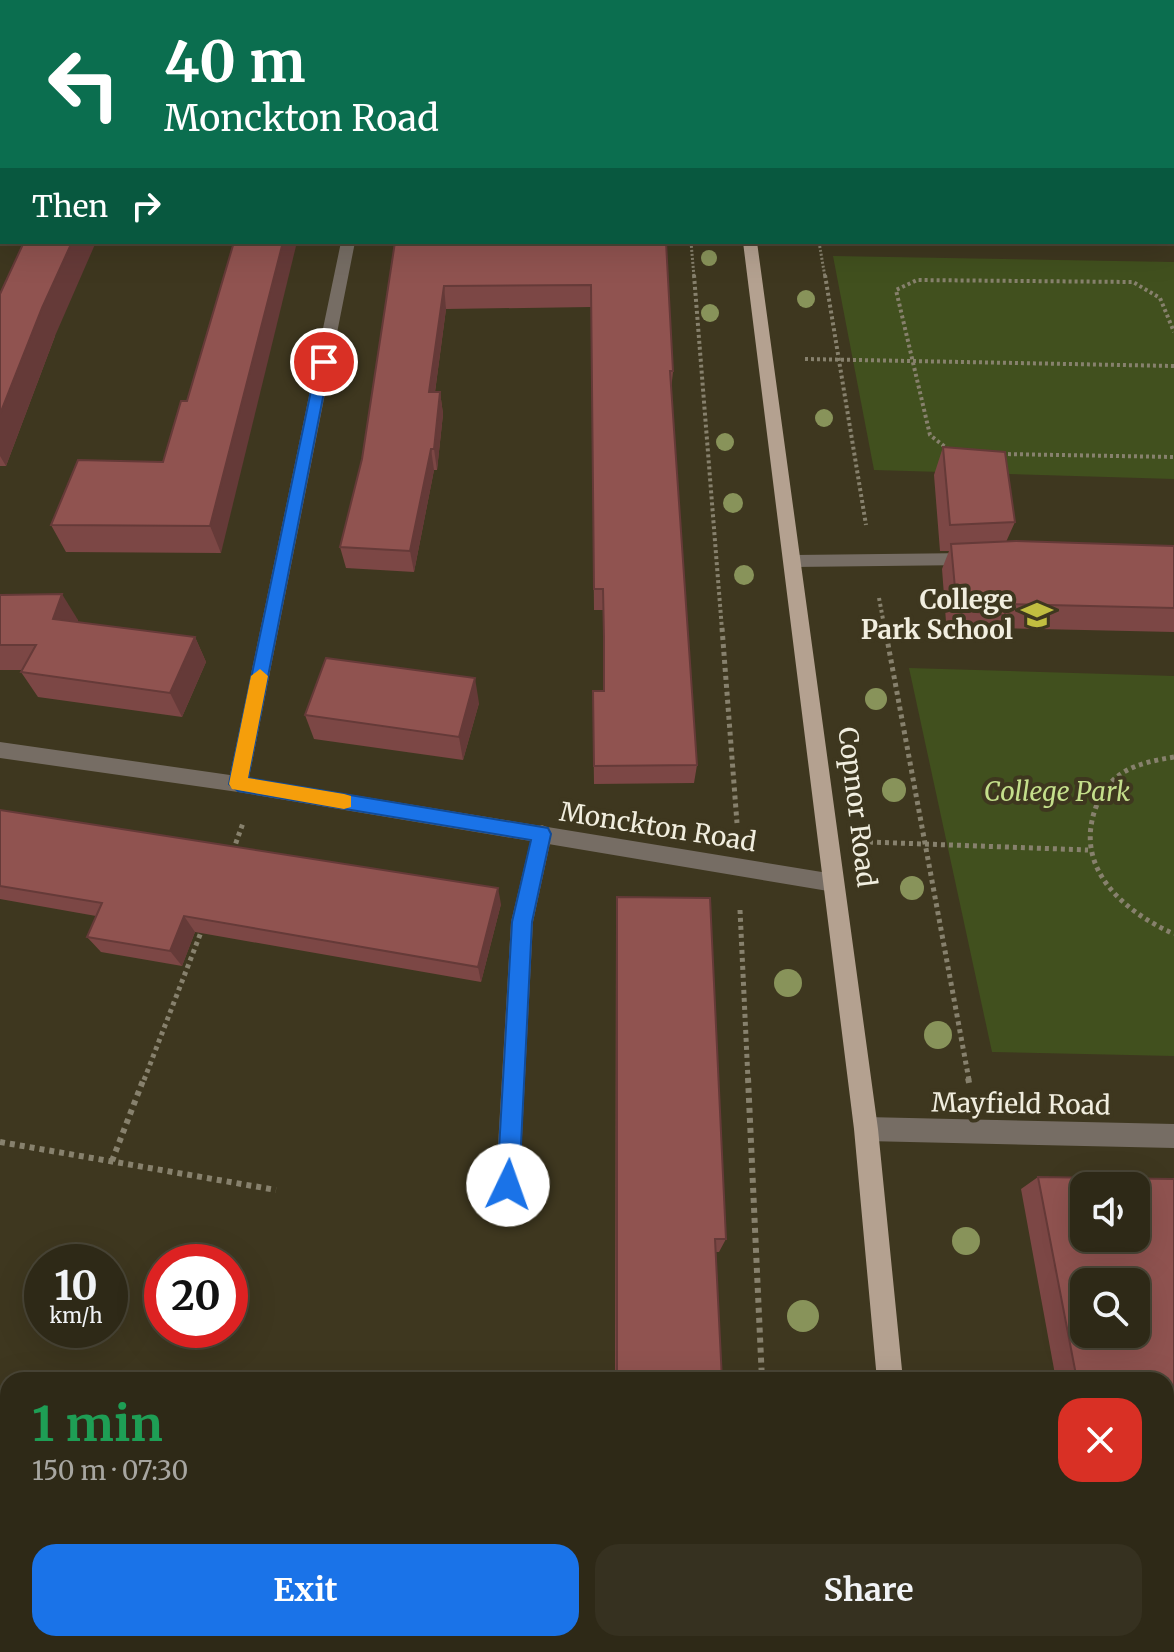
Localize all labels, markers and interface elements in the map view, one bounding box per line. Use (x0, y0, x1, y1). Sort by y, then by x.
text: 40 m (164, 27, 306, 97)
icon: left (32, 32, 136, 136)
text: Monckton Road (164, 96, 439, 141)
icon: right (124, 184, 168, 228)
text: Then (32, 187, 108, 225)
pin (290, 328, 358, 396)
icon: arrive (302, 340, 346, 384)
place label: College Park School (861, 583, 1013, 646)
school or university icon: College Park School (1020, 598, 1054, 632)
street label: Copnor Road (831, 725, 884, 889)
park label: College Park (984, 775, 1130, 808)
street label: Monckton Road (557, 795, 759, 858)
street label: Mayfield Road (931, 1085, 1111, 1122)
position arrow (466, 1143, 550, 1227)
map controls (1070, 1172, 1150, 1348)
button: sound (1070, 1172, 1150, 1252)
speed limit sign: 20 (144, 1244, 248, 1348)
text: 10 (54, 1261, 98, 1311)
button: search (1070, 1268, 1150, 1348)
text: km/h (50, 1303, 102, 1328)
text: 1 min (32, 1394, 163, 1454)
button: close (1058, 1398, 1142, 1482)
text: 150 m · 07:30 (32, 1454, 188, 1487)
button: Exit (32, 1544, 579, 1636)
button: Share (595, 1544, 1142, 1636)

